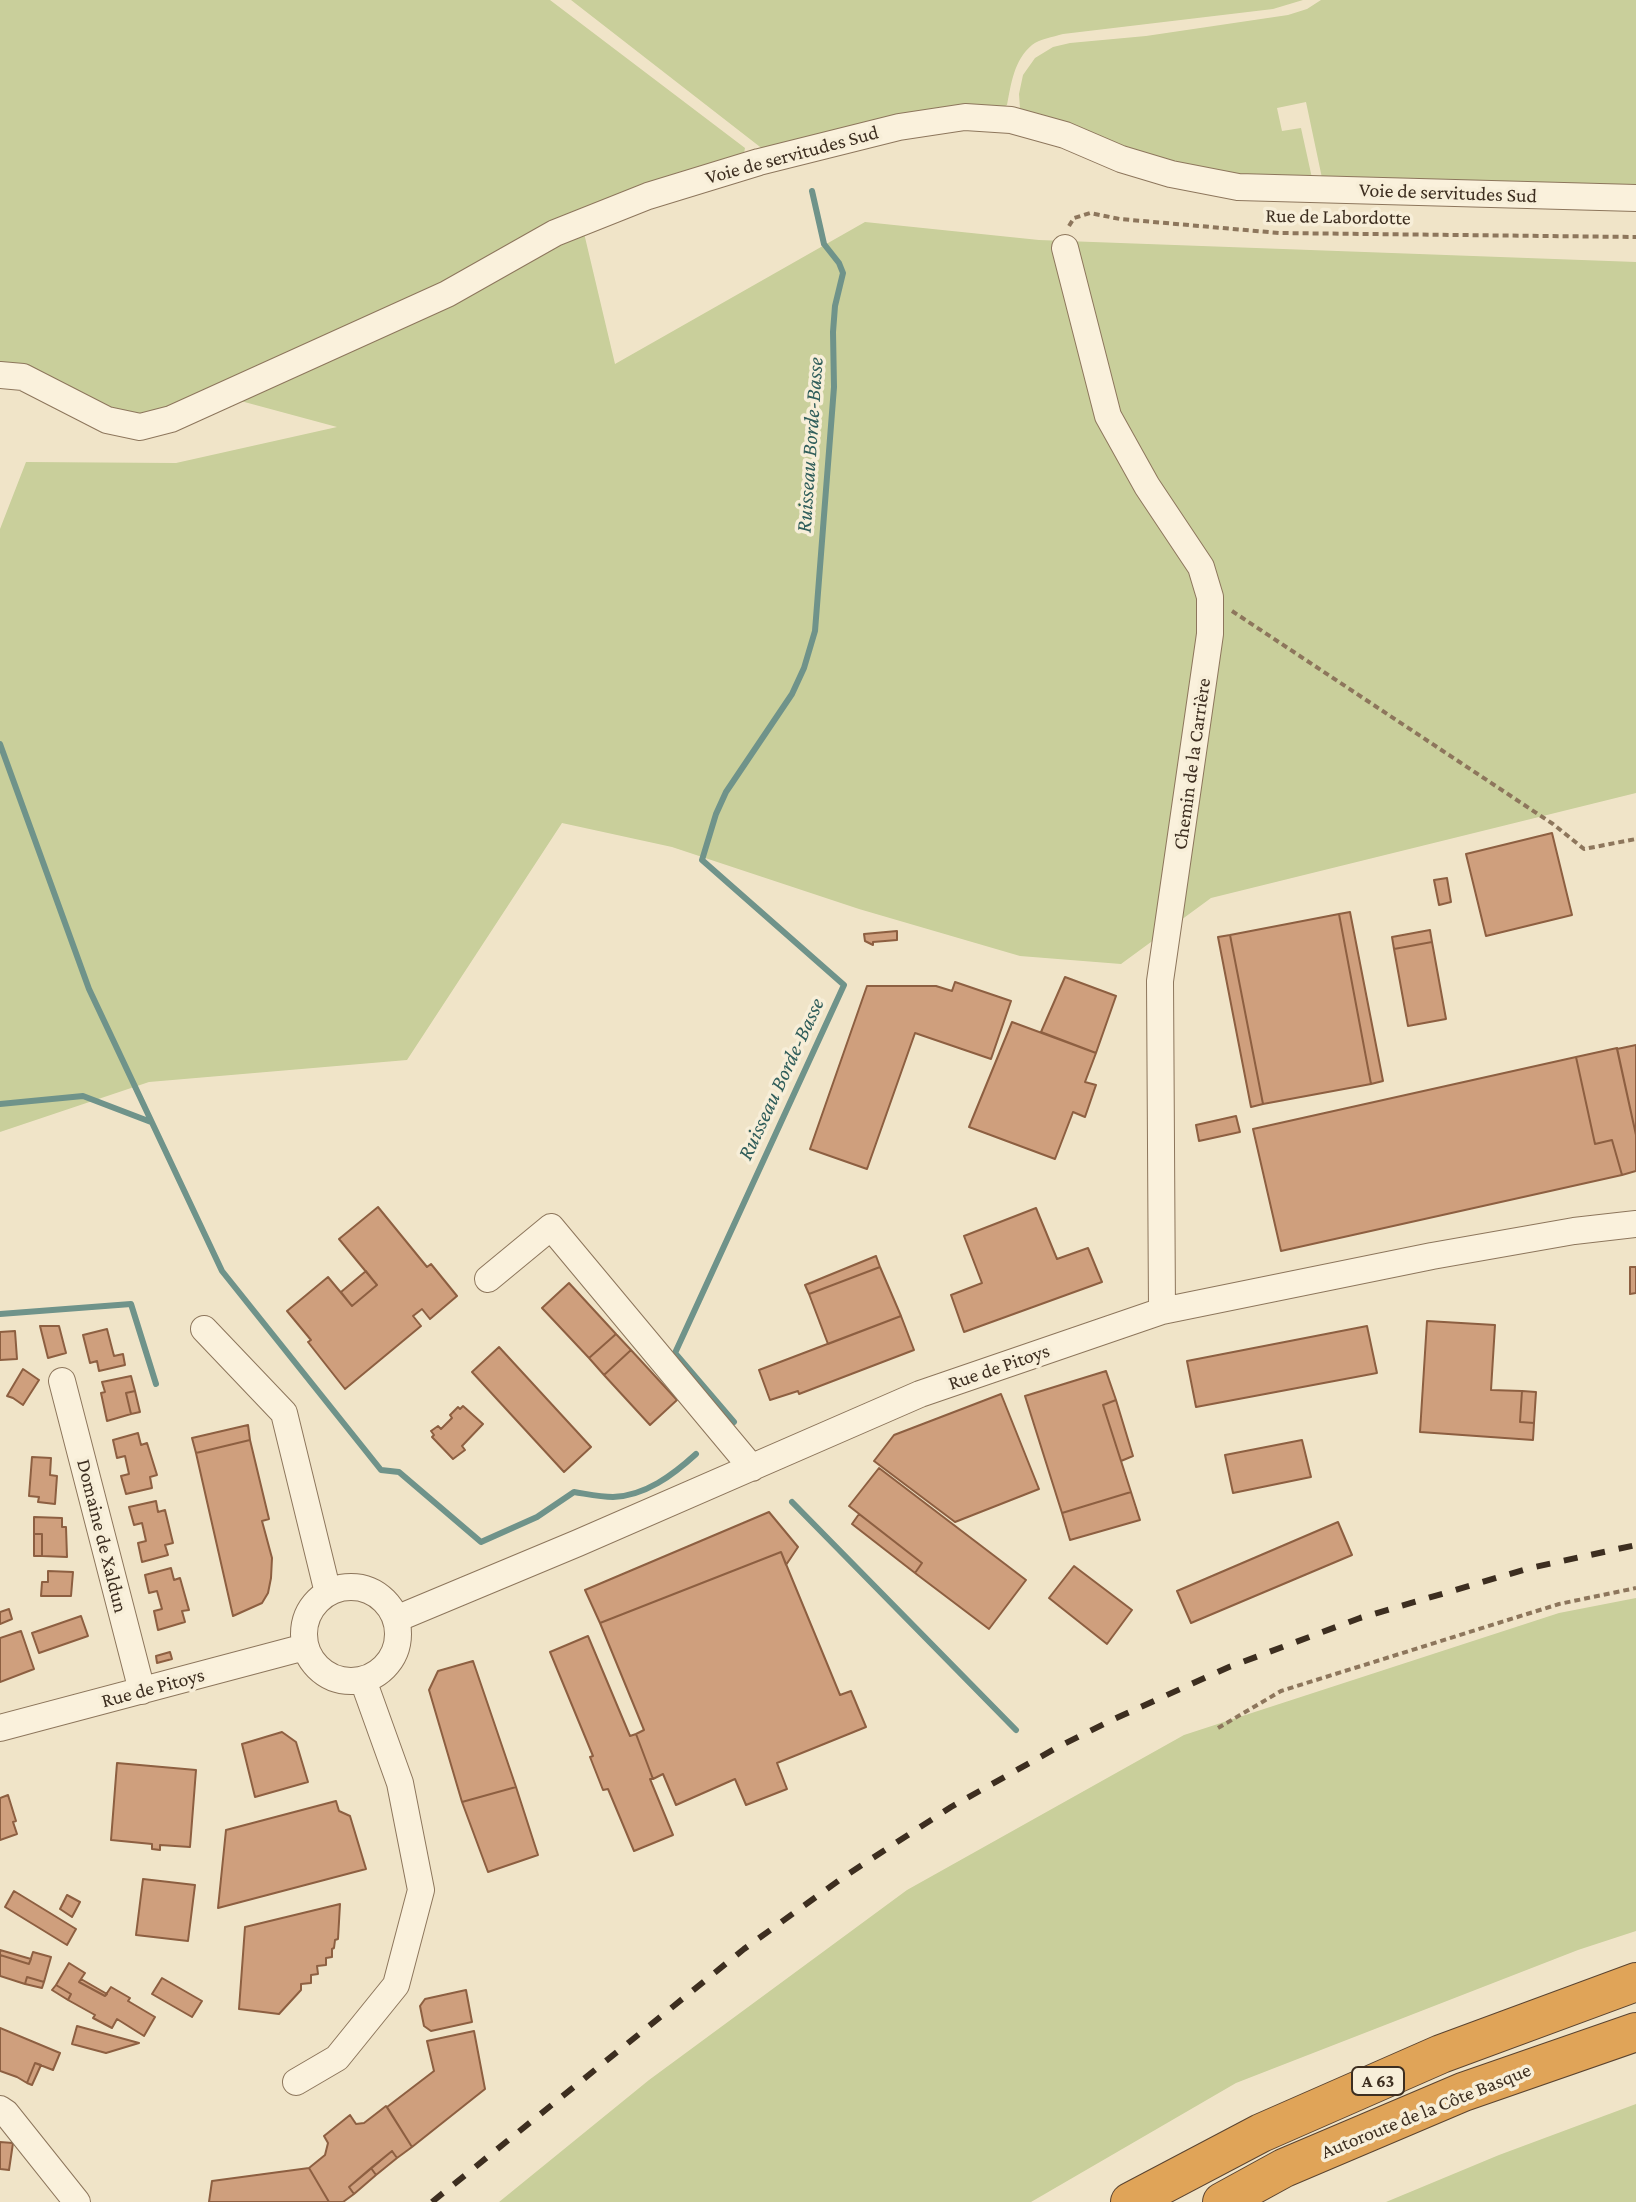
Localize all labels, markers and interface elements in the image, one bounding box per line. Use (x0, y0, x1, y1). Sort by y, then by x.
street label: Voie de servitudes Sud (703, 120, 881, 190)
street label: Voie de servitudes Sud (1359, 178, 1537, 208)
street label: Rue de Labordotte (1265, 204, 1411, 230)
water label: Ruisseau Borde-Basse (791, 356, 829, 534)
street label: Chemin de la Carrière (1168, 677, 1216, 851)
water label: Ruisseau Borde-Basse (732, 994, 830, 1164)
street label: Rue de Pitoys (945, 1338, 1053, 1396)
street label: Domaine de Xaldun (71, 1457, 133, 1615)
street label: Rue de Pitoys (99, 1663, 207, 1713)
street label: Autoroute de la Côte Basque (1318, 2058, 1534, 2164)
road number: A 63 (1352, 2067, 1404, 2095)

